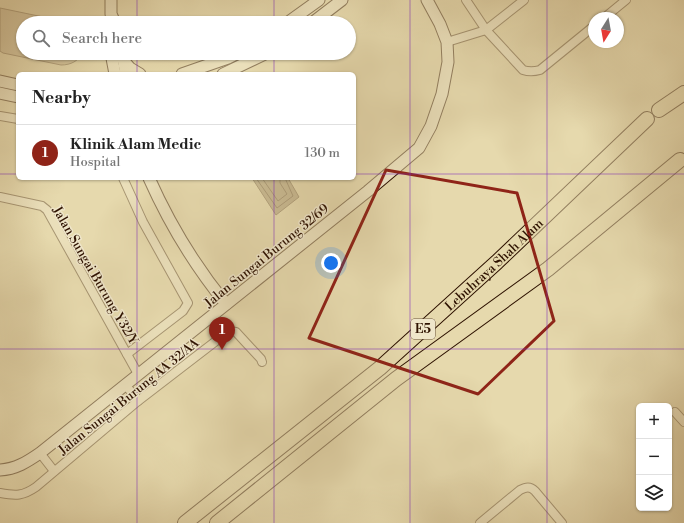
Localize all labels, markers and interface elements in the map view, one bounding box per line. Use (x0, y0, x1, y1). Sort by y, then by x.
north arrow (588, 12, 624, 48)
search box (16, 16, 356, 60)
icon: search (30, 27, 52, 49)
text: Search here (62, 29, 142, 48)
text: Nearby (32, 87, 91, 109)
text: Klinik Alam Medic (70, 135, 201, 154)
text: 1 (42, 145, 48, 161)
text: 130 m (305, 145, 340, 161)
text: Hospital (70, 154, 120, 170)
street label: Jalan Sungai Burung 32/69 (200, 200, 332, 312)
street label: Jalan Sungai Burung Y32/Y (48, 203, 142, 349)
street label: Lebuhraya Shah Alam (442, 215, 547, 314)
your location (321, 253, 341, 273)
pin: 1 (209, 317, 235, 350)
road number: E5 (411, 319, 435, 339)
street label: Jalan Sungai Burung AA 32/AA (54, 334, 203, 459)
map controls (636, 403, 672, 511)
button: + (636, 403, 672, 439)
button: − (636, 439, 672, 475)
button: layers (636, 475, 672, 511)

